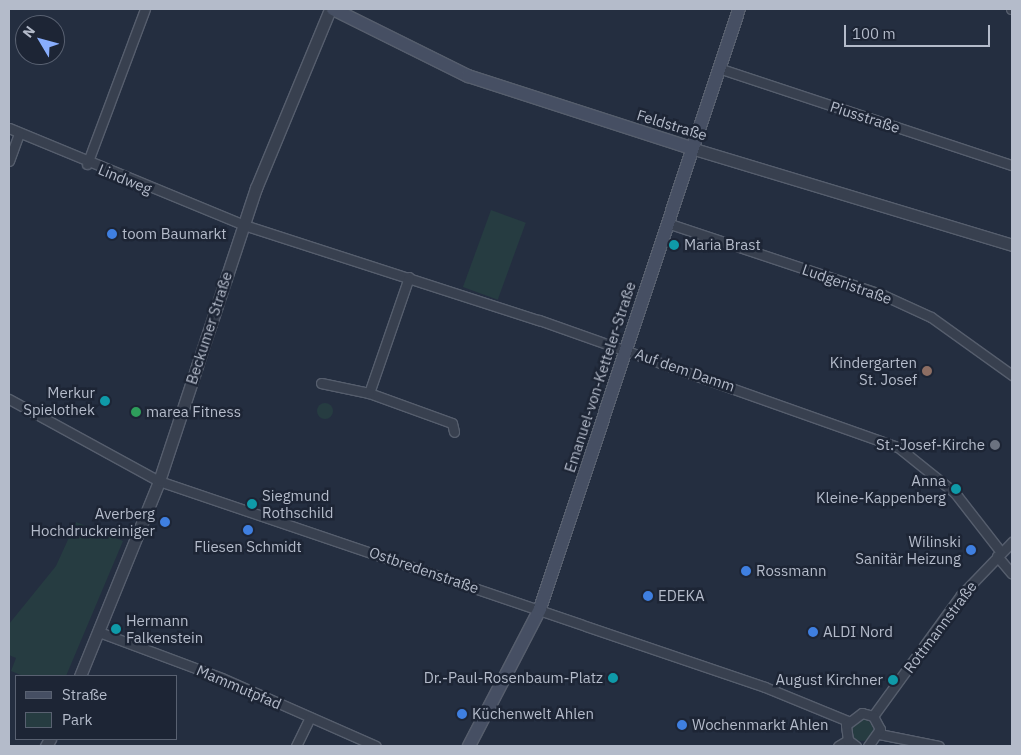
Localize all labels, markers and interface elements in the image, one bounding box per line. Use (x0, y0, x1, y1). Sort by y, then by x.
north arrow (15, 15, 65, 65)
scale bar (846, 15, 992, 47)
text: N (19, 22, 39, 41)
text: 100 m (852, 24, 896, 43)
street label: Piusstraße (828, 97, 902, 137)
street label: Feldstraße (635, 106, 709, 144)
street label: Lindweg (96, 160, 154, 198)
place label: toom Baumarkt (122, 225, 227, 243)
marker: toom Baumarkt (106, 228, 118, 240)
place label: Maria Brast (684, 236, 761, 254)
marker: Maria Brast (668, 239, 680, 251)
street label: Ludgeristraße (800, 260, 894, 308)
street label: Beckumer Straße (182, 269, 236, 387)
street label: Emanuel-von-Ketteler-Straße (561, 279, 639, 475)
street label: Auf dem Damm (633, 345, 737, 395)
place label: Kindergarten St. Josef (830, 353, 917, 388)
marker: Kindergarten St. Josef (921, 365, 933, 377)
place label: Merkur Spielothek (23, 383, 95, 418)
marker: Merkur Spielothek (99, 395, 111, 407)
place label: marea Fitness (146, 403, 241, 421)
marker: marea Fitness (130, 406, 142, 418)
place label: St.-Josef-Kirche (876, 436, 985, 454)
marker: St.-Josef-Kirche (989, 439, 1001, 451)
place label: Anna Kleine-Kappenberg (816, 471, 946, 506)
marker: Anna Kleine-Kappenberg (950, 483, 962, 495)
place label: Siegmund Rothschild (262, 486, 333, 521)
marker: Siegmund Rothschild (246, 498, 258, 510)
place label: Averberg Hochdruckreiniger (31, 504, 155, 539)
marker: Averberg Hochdruckreiniger (159, 516, 171, 528)
marker: Fliesen Schmidt (242, 524, 254, 536)
place label: Wilinski Sanitär Heizung (855, 532, 961, 567)
place label: Fliesen Schmidt (194, 538, 302, 556)
street label: Ostbredenstraße (367, 543, 481, 597)
marker: Wilinski Sanitär Heizung (965, 544, 977, 556)
place label: Rossmann (756, 562, 826, 580)
marker: Rossmann (740, 565, 752, 577)
street label: Rottmannstraße (900, 578, 980, 676)
place label: EDEKA (658, 587, 705, 605)
marker: EDEKA (642, 590, 654, 602)
place label: Hermann Falkenstein (126, 611, 203, 646)
marker: Hermann Falkenstein (110, 623, 122, 635)
place label: ALDI Nord (823, 623, 893, 641)
marker: ALDI Nord (807, 626, 819, 638)
street label: Mammutpfad (194, 661, 284, 713)
place label: Dr.-Paul-Rosenbaum-Platz (424, 669, 603, 687)
place label: August Kirchner (775, 671, 883, 689)
marker: Dr.-Paul-Rosenbaum-Platz (607, 672, 619, 684)
marker: August Kirchner (887, 674, 899, 686)
legend (15, 675, 178, 740)
text: Straße (62, 685, 107, 704)
place label: Küchenwelt Ahlen (472, 705, 594, 723)
marker: Küchenwelt Ahlen (456, 708, 468, 720)
text: Park (62, 710, 92, 729)
place label: Wochenmarkt Ahlen (692, 716, 828, 734)
marker: Wochenmarkt Ahlen (676, 719, 688, 731)

